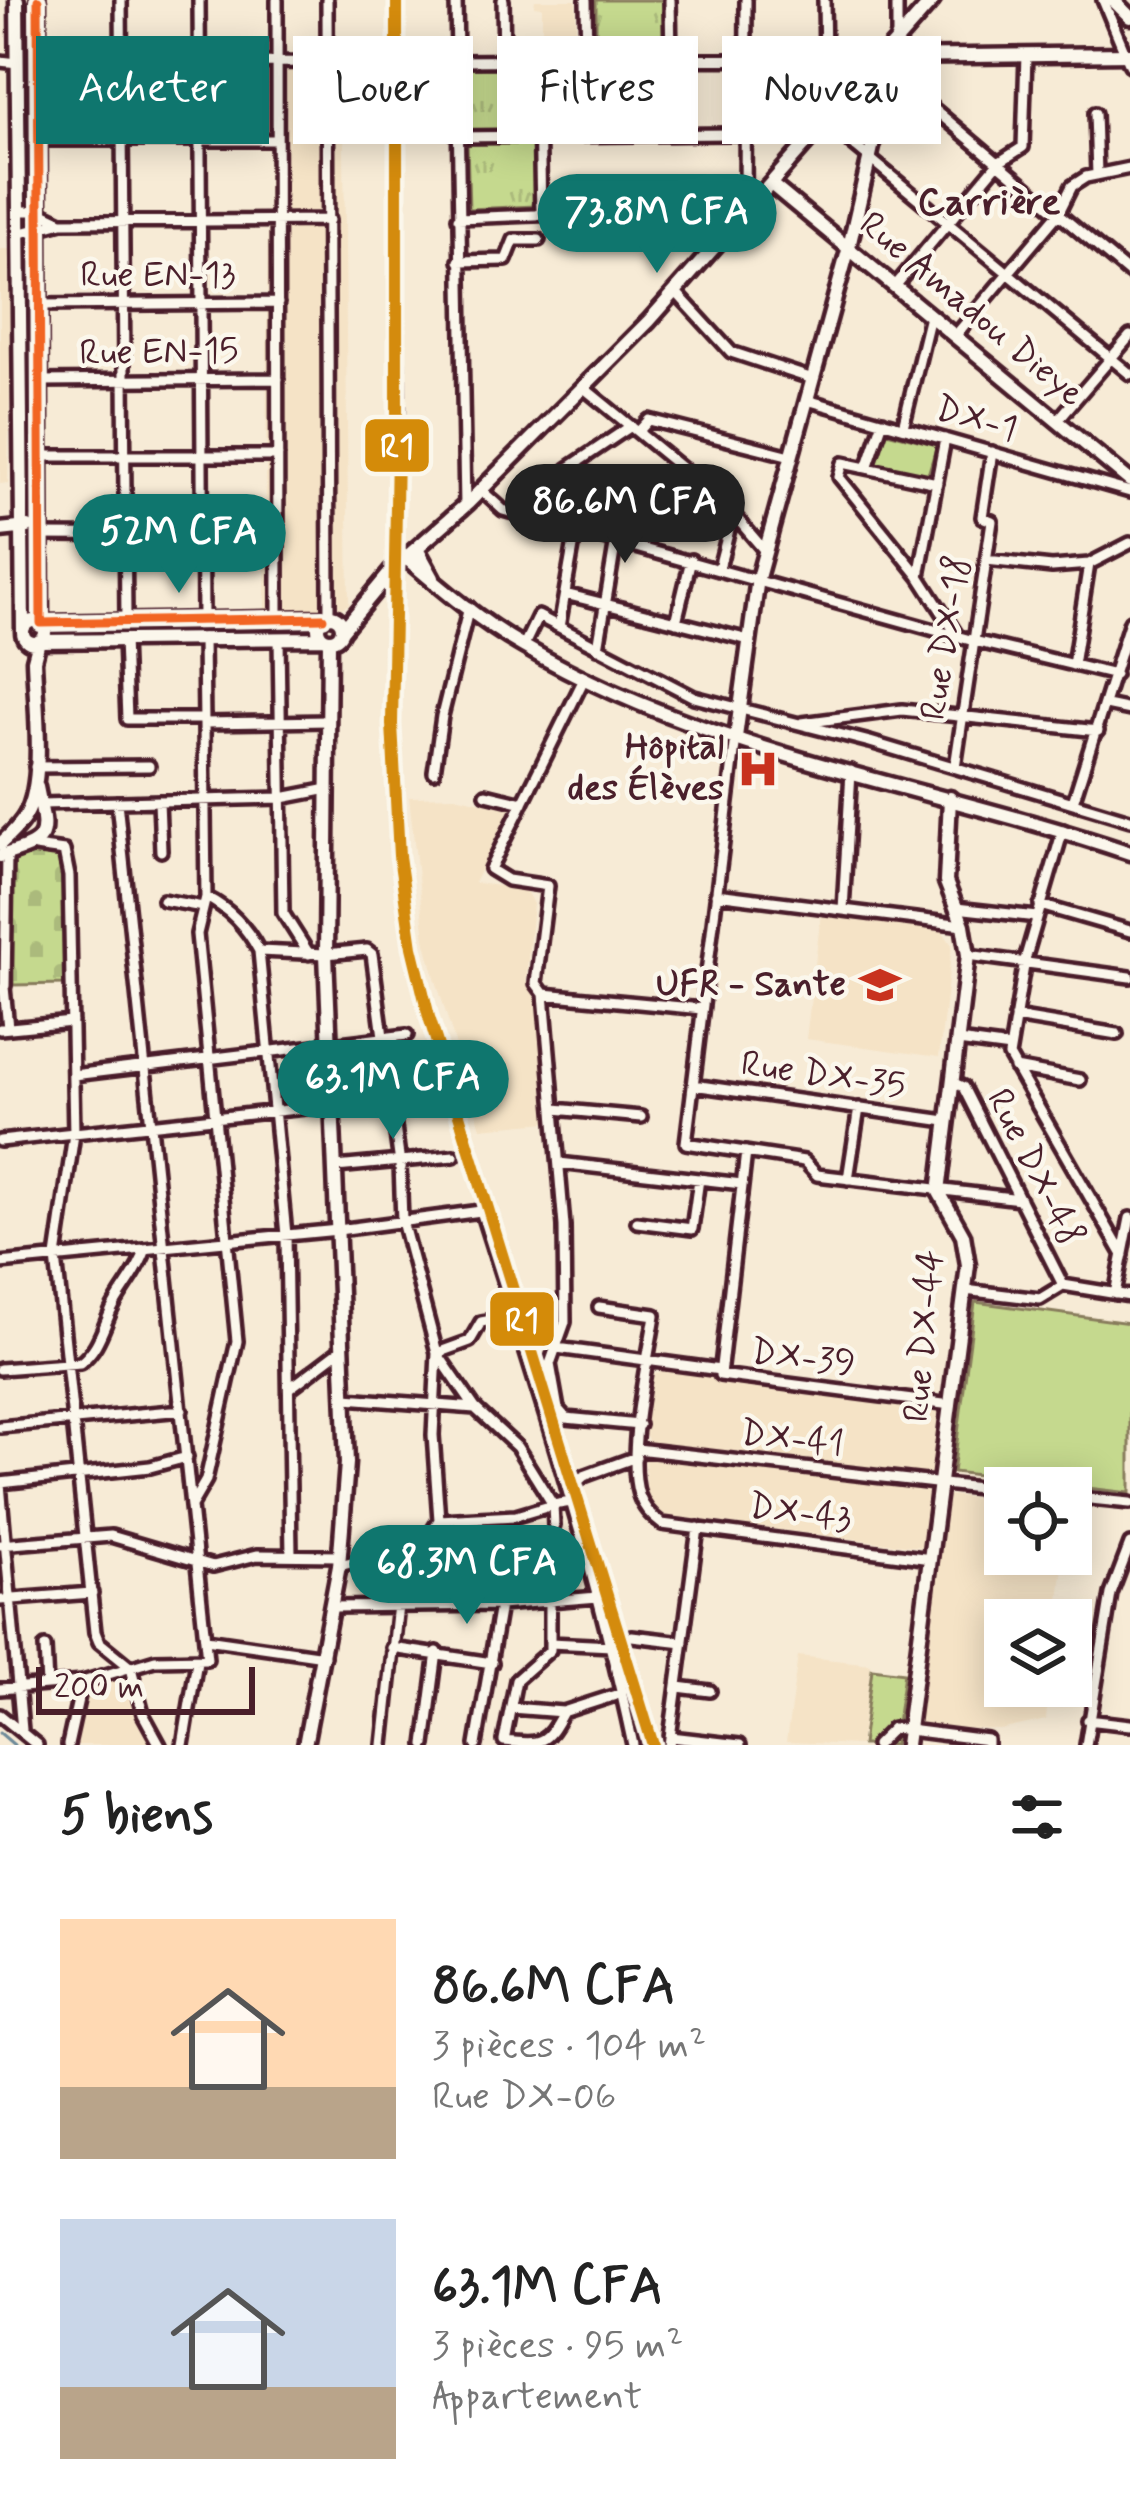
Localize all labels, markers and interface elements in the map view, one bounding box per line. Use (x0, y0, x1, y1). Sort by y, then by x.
chip: Acheter (36, 36, 269, 144)
chip: Louer (293, 36, 473, 144)
chip: Filtres (497, 36, 698, 144)
chip: Nouveau (722, 36, 941, 144)
pin: 73.8M CFA (520, 174, 794, 276)
district label: Carrière (917, 178, 1061, 229)
text: 73.8M CFA (565, 187, 749, 238)
street label: Rue Amadou Dieye (848, 202, 1094, 418)
street label: Rue EN-13 (80, 253, 236, 300)
street label: Rue EN-15 (79, 328, 239, 378)
street label: DX-1 (930, 386, 1022, 454)
line badge: R1 (363, 417, 431, 474)
text: R1 (380, 426, 414, 470)
pin: 86.6M CFA (488, 464, 762, 566)
text: 86.6M CFA (532, 477, 718, 528)
pin: 52M CFA (68, 494, 290, 596)
text: 52M CFA (100, 507, 258, 558)
street label: Rue DX-18 (911, 552, 983, 724)
place label: Hôpital des Élèves (567, 725, 724, 813)
hospital icon: Hôpital des Élèves (735, 746, 781, 792)
place label: UFR - Sante (656, 962, 846, 1009)
school or university icon: UFR - Sante (857, 962, 903, 1008)
pin: 63.1M CFA (256, 1040, 530, 1142)
street label: Rue DX-35 (738, 1041, 908, 1111)
text: 63.1M CFA (305, 1053, 481, 1104)
street label: Rue DX-48 (974, 1081, 1094, 1255)
street label: Rue DX-44 (894, 1248, 956, 1424)
line badge: R1 (488, 1290, 556, 1348)
text: R1 (505, 1300, 539, 1344)
street label: DX-39 (748, 1329, 858, 1389)
street label: DX-41 (738, 1410, 846, 1470)
map controls (984, 1467, 1092, 1707)
button: locate (984, 1467, 1092, 1575)
street label: DX-43 (746, 1484, 854, 1544)
pin: 68.3M CFA (330, 1525, 604, 1627)
text: 68.3M CFA (376, 1538, 558, 1589)
button: layers (984, 1599, 1092, 1707)
scale bar (36, 1661, 255, 1714)
text: 200 m (54, 1666, 144, 1710)
text: 5 biens (60, 1784, 213, 1850)
icon: filters (1004, 1784, 1070, 1850)
text: 86.6M CFA (432, 1955, 675, 2021)
icon: home (156, 1967, 300, 2111)
text: 3 pièces · 104 m² (432, 2021, 706, 2072)
text: Rue DX-06 (432, 2072, 616, 2123)
text: 63.1M CFA (432, 2255, 663, 2321)
icon: home (156, 2267, 300, 2411)
text: 3 pièces · 95 m² (432, 2321, 683, 2372)
text: Appartement (432, 2372, 642, 2423)

